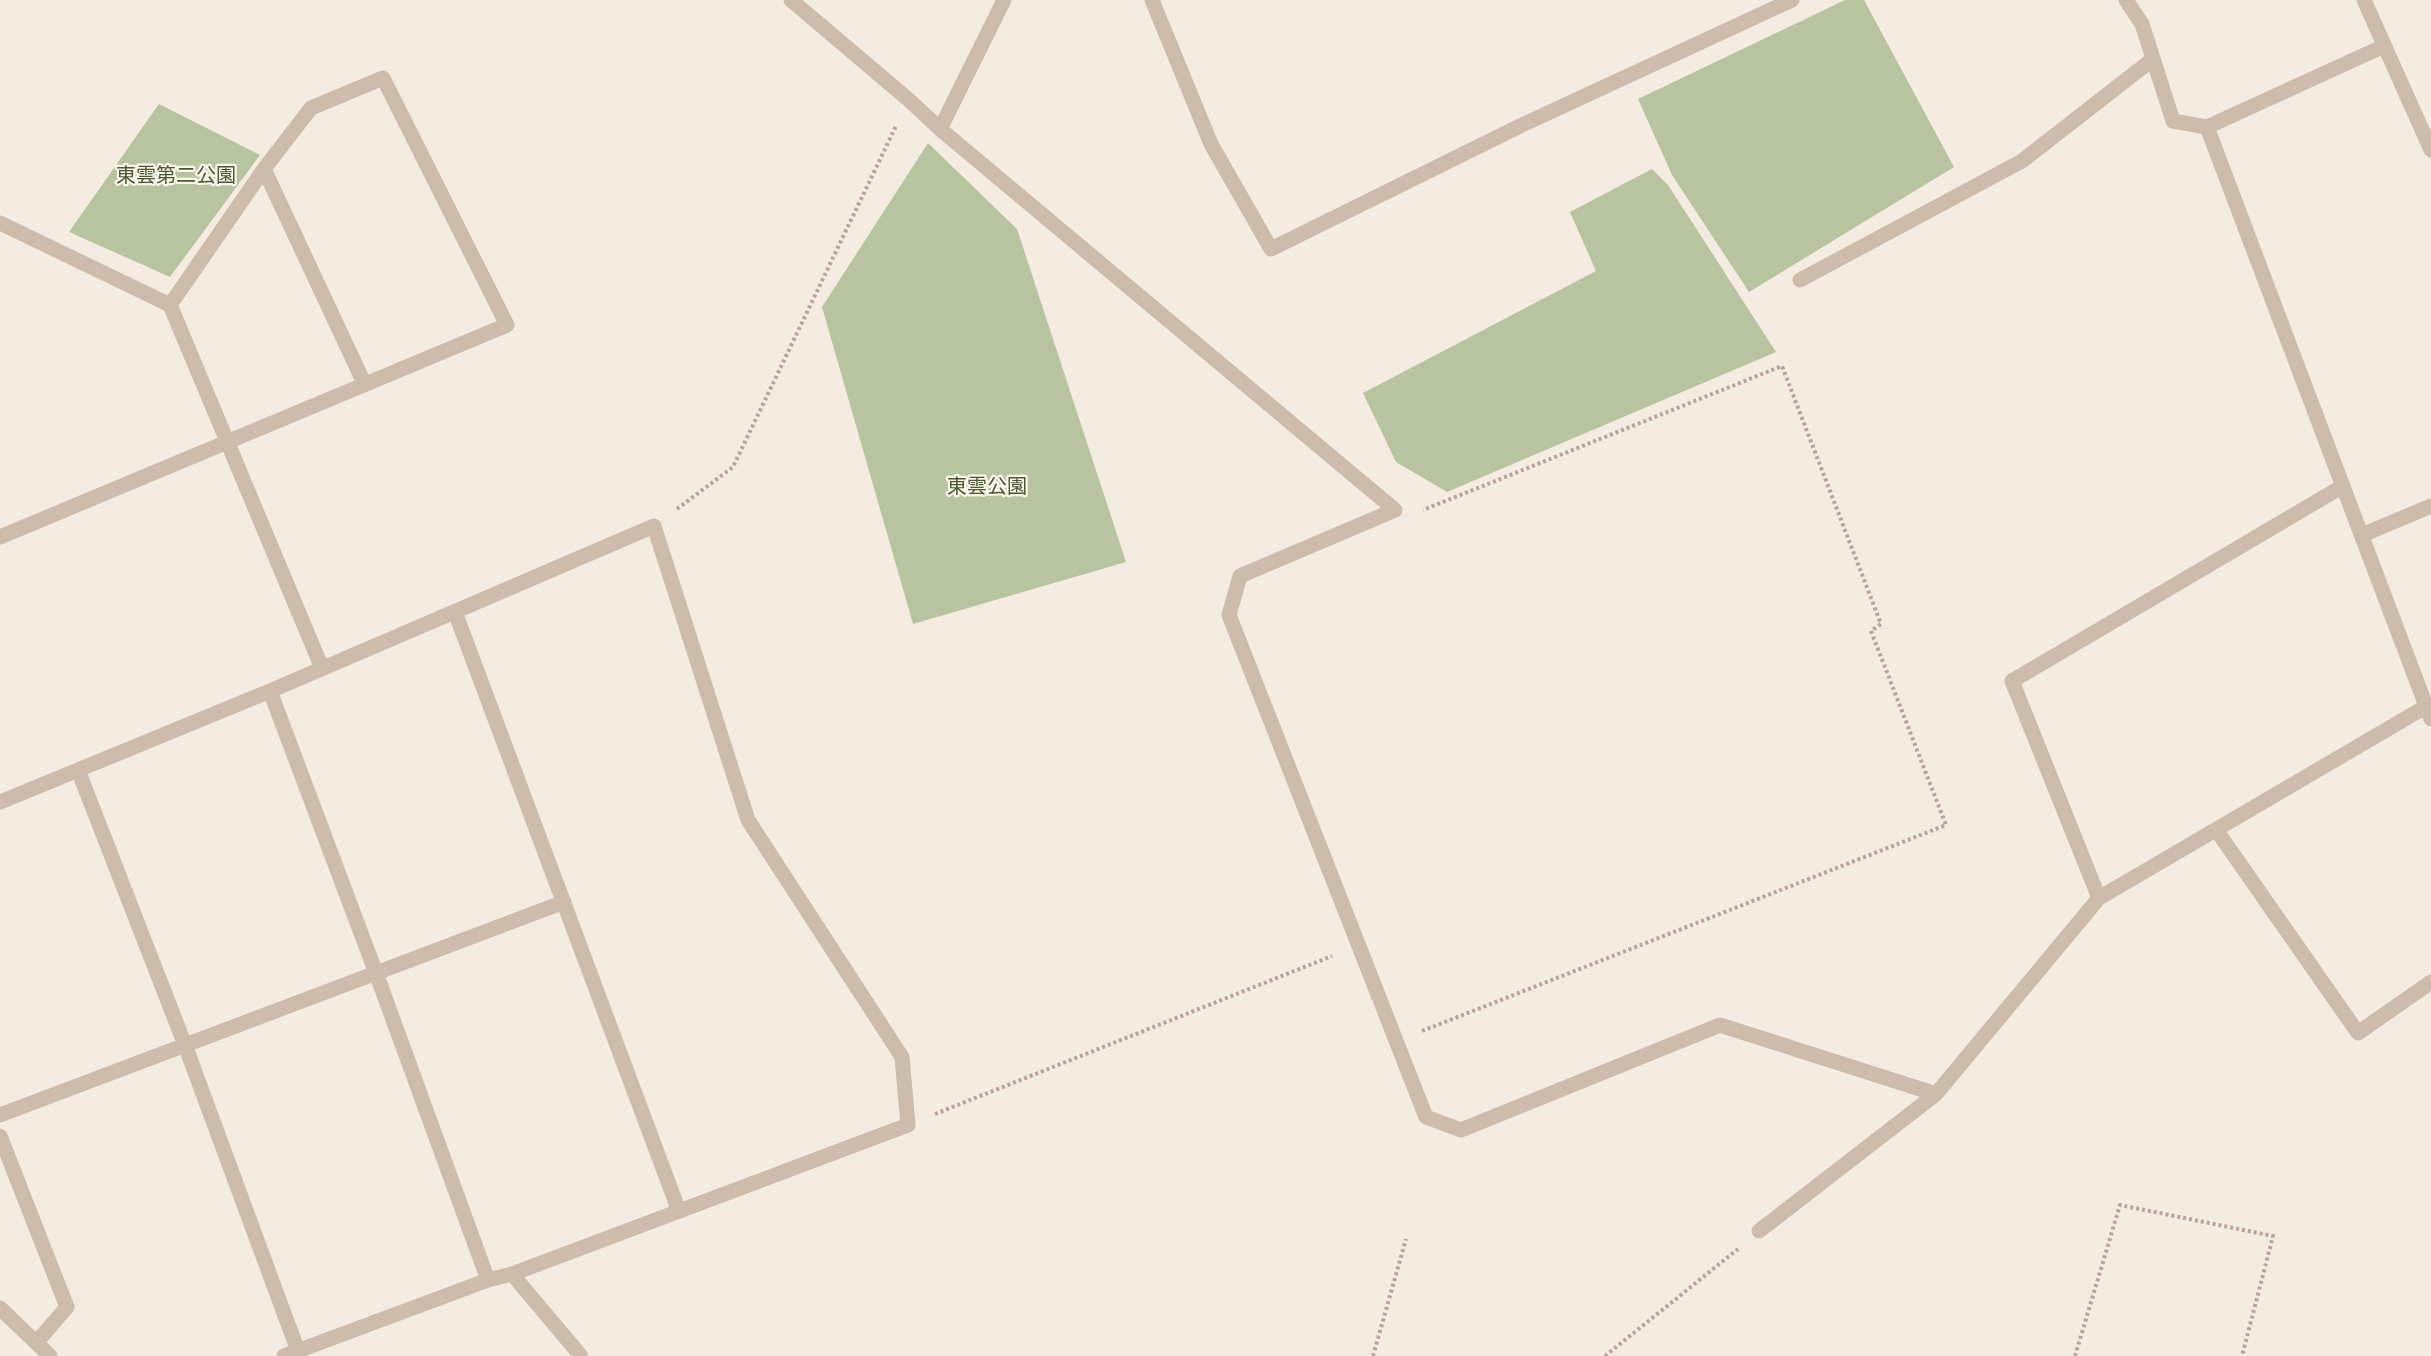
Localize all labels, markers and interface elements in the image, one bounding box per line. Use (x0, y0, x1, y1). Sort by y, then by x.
park label: 東雲第二公園 (116, 164, 236, 188)
park label: 東雲公園 (947, 475, 1027, 499)

